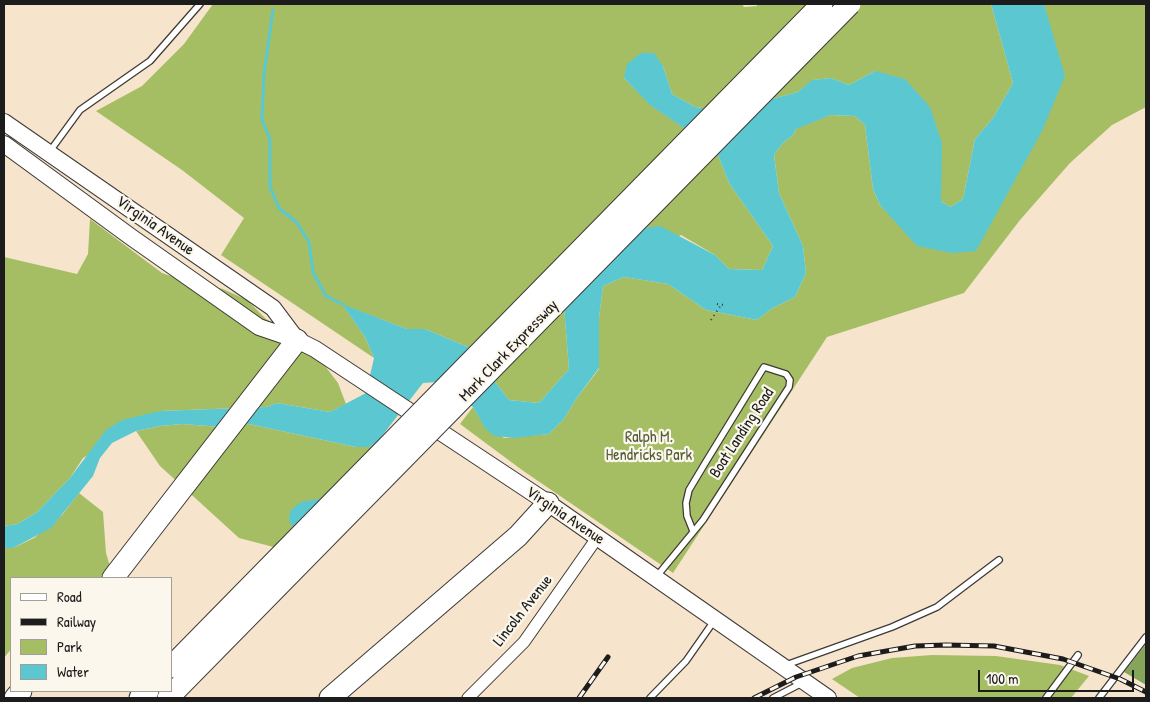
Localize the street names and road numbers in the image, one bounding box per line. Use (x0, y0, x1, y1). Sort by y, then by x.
street label: Virginia Avenue (112, 192, 198, 260)
street label: Mark Clark Expressway (455, 296, 563, 406)
street label: Boat Landing Road (706, 384, 778, 482)
street label: Virginia Avenue (522, 483, 608, 549)
street label: Lincoln Avenue (489, 572, 557, 650)

